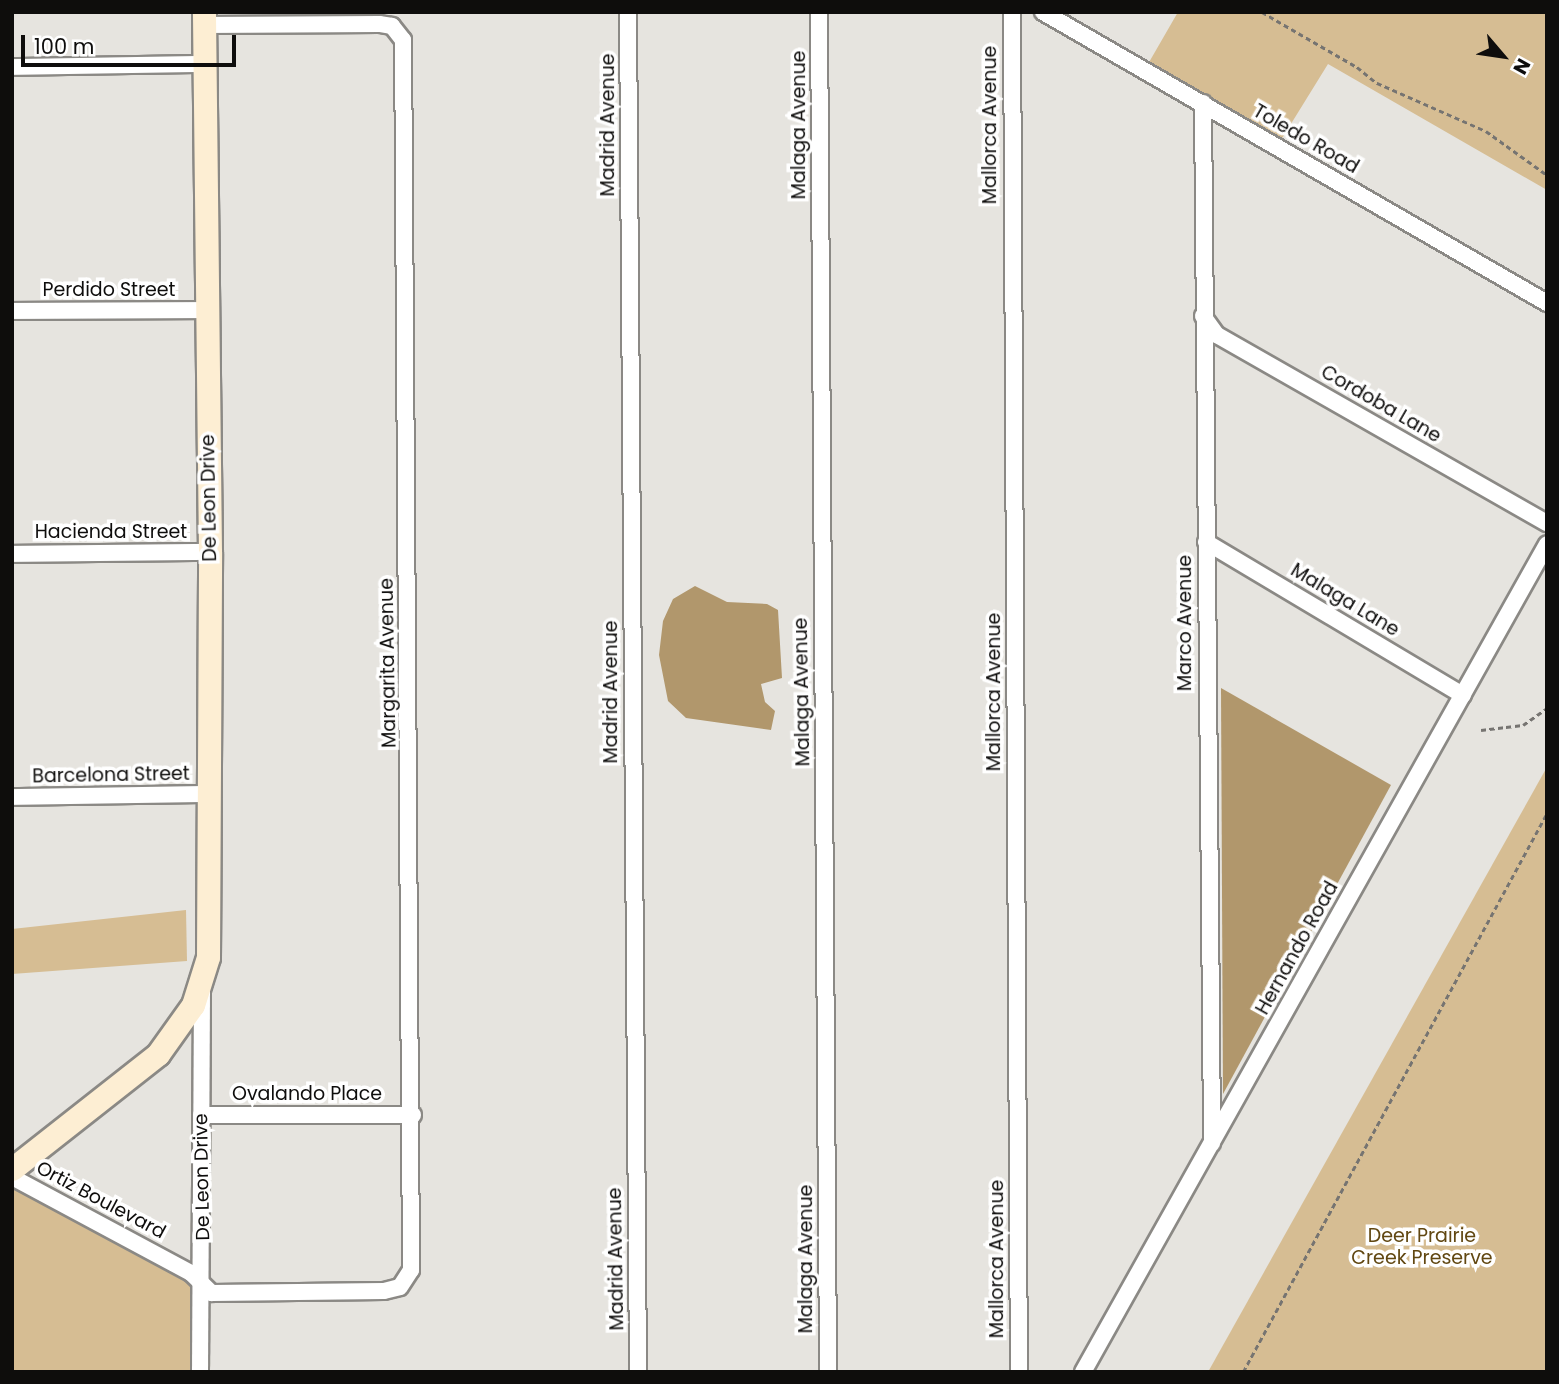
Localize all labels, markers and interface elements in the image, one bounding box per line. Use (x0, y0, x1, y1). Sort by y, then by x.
scale bar (24, 21, 240, 65)
north arrow (1468, 21, 1538, 91)
text: 100 m (34, 32, 94, 61)
street label: Mallorca Avenue (979, 46, 1001, 204)
street label: Malaga Avenue (788, 51, 810, 199)
street label: Madrid Avenue (597, 53, 619, 197)
text: N (1507, 54, 1537, 79)
street label: Toledo Road (1249, 100, 1363, 178)
street label: Perdido Street (42, 279, 176, 301)
street label: Cordoba Lane (1317, 360, 1445, 448)
street label: De Leon Drive (196, 434, 222, 562)
street label: Hacienda Street (35, 521, 187, 543)
street label: Marco Avenue (1174, 555, 1196, 691)
street label: Malaga Lane (1287, 559, 1403, 641)
street label: Margarita Avenue (375, 578, 401, 748)
street label: Mallorca Avenue (983, 613, 1005, 771)
street label: Malaga Avenue (789, 617, 815, 767)
street label: Madrid Avenue (600, 620, 622, 764)
street label: Barcelona Street (32, 762, 190, 788)
street label: Hernando Road (1251, 877, 1343, 1019)
street label: Ovalando Place (232, 1083, 382, 1105)
street label: De Leon Drive (189, 1113, 215, 1241)
street label: Ortiz Boulevard (32, 1156, 170, 1244)
street label: Mallorca Avenue (986, 1180, 1008, 1338)
street label: Malaga Avenue (795, 1185, 817, 1333)
street label: Madrid Avenue (603, 1187, 629, 1331)
park label: Deer Prairie Creek Preserve (1351, 1225, 1493, 1269)

